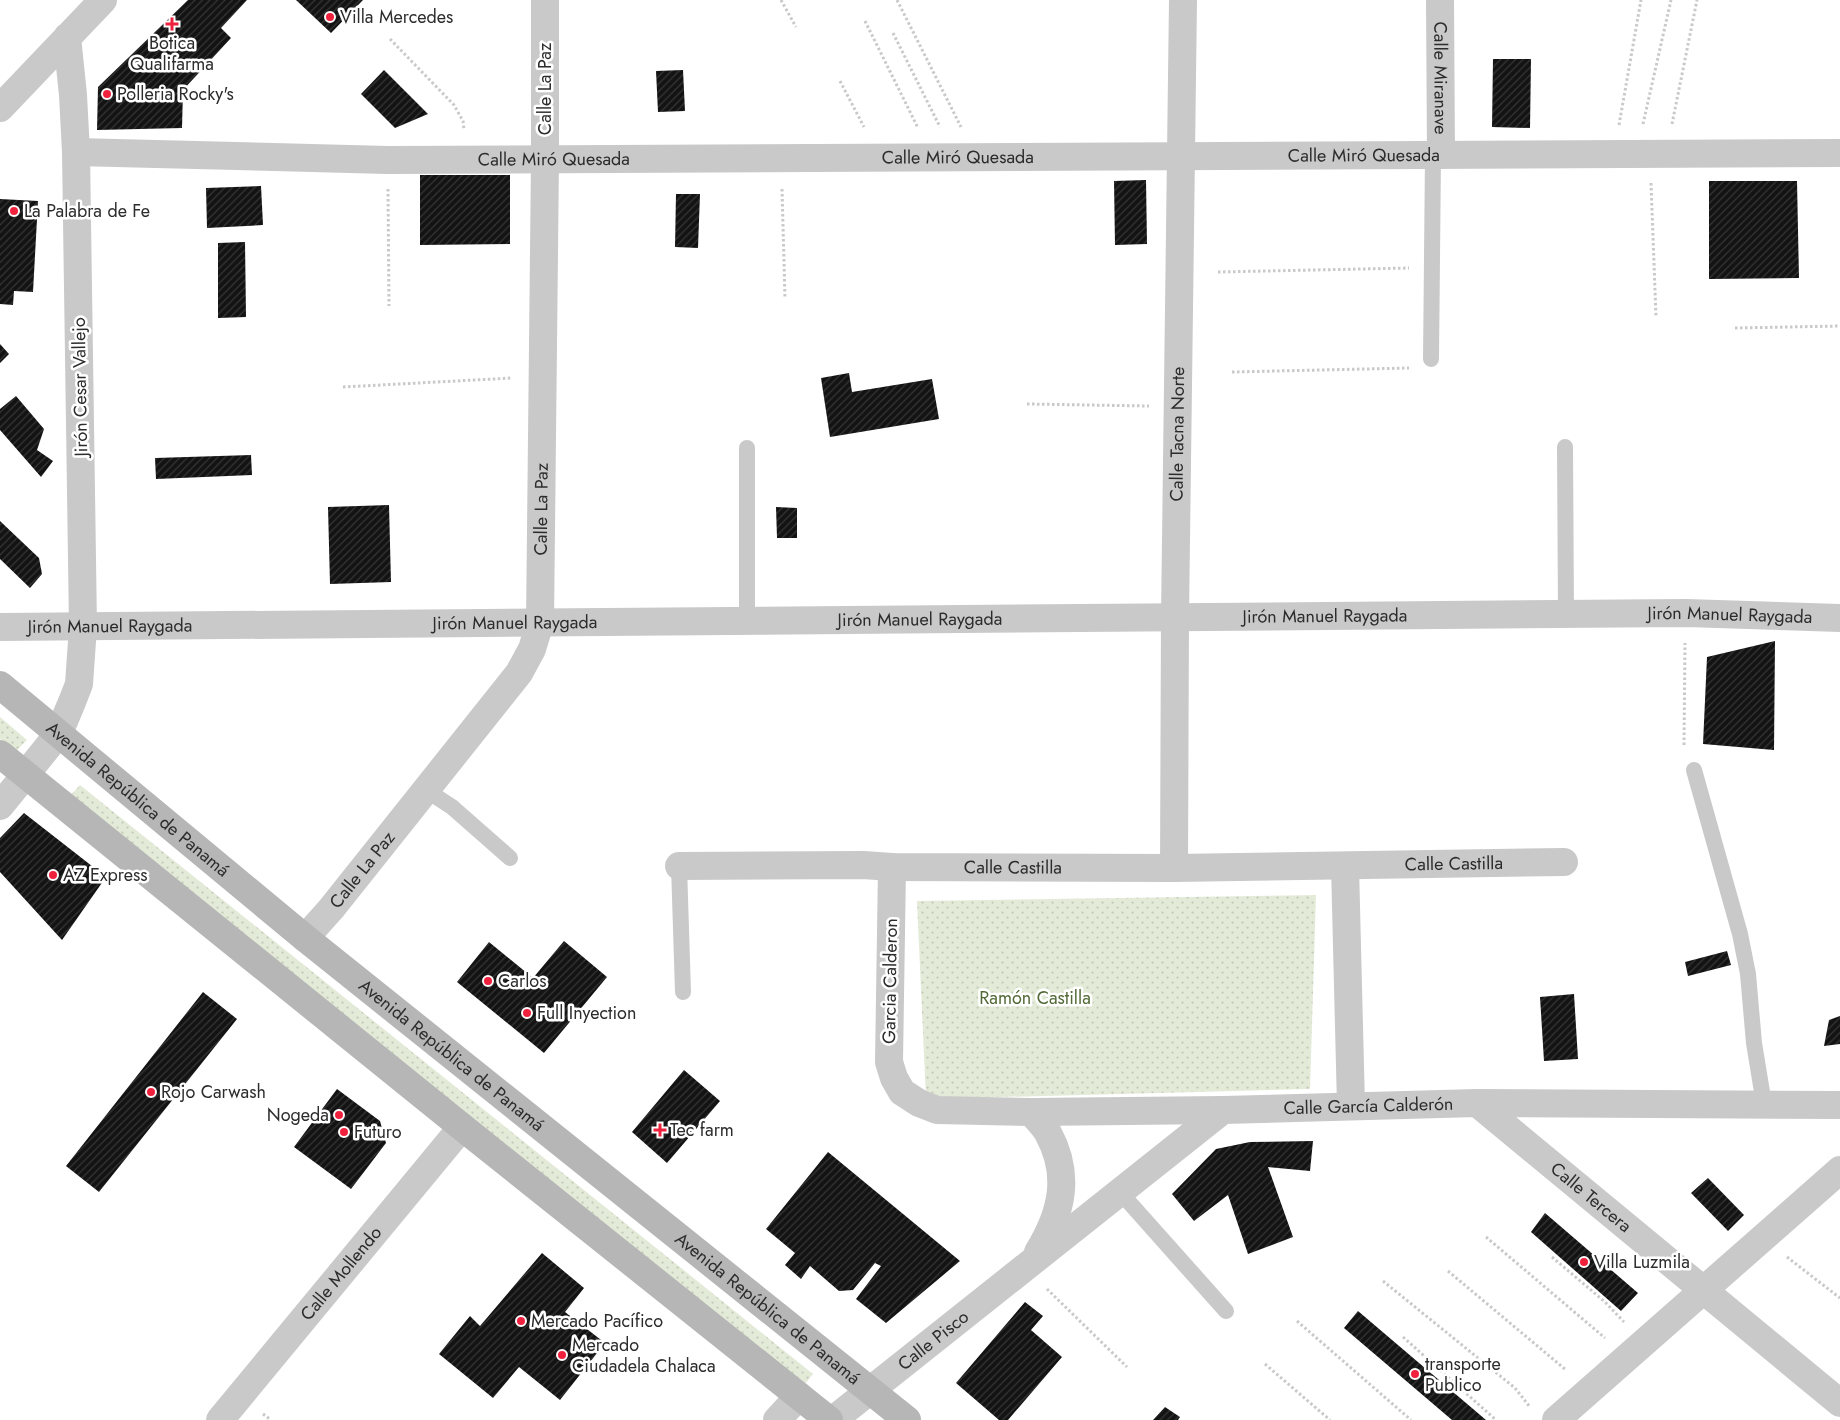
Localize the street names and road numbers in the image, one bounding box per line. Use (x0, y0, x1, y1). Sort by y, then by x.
street label: Calle Miranave (1427, 21, 1454, 135)
street label: Calle La Paz (532, 42, 558, 135)
street label: Calle Miró Quesada (1288, 142, 1440, 169)
street label: Calle Miró Quesada (882, 144, 1034, 171)
street label: Calle Miró Quesada (478, 146, 630, 173)
street label: Jirón Cesar Vallejo (66, 317, 94, 459)
street label: Calle Tacna Norte (1163, 366, 1191, 502)
street label: Calle La Paz (528, 462, 555, 556)
street label: Jirón Manuel Raygada (1645, 600, 1813, 630)
street label: Jirón Manuel Raygada (1240, 602, 1407, 630)
street label: Jirón Manuel Raygada (835, 606, 1002, 633)
street label: Jirón Manuel Raygada (430, 609, 597, 636)
street label: Jirón Manuel Raygada (25, 612, 193, 640)
street label: Avenida República de Panamá (41, 715, 235, 883)
street label: Calle La Paz (323, 825, 402, 914)
street label: Calle Castilla (1405, 850, 1503, 877)
street label: Calle Castilla (964, 854, 1062, 881)
street label: Garcia Calderon (876, 918, 904, 1044)
street label: Avenida República de Panamá (353, 973, 550, 1138)
street label: Calle García Calderón (1283, 1091, 1454, 1121)
street label: Calle Tercera (1545, 1156, 1637, 1239)
street label: Calle Mollendo (294, 1221, 388, 1326)
street label: Avenida República de Panamá (669, 1226, 866, 1391)
street label: Calle Pisco (892, 1304, 974, 1377)

